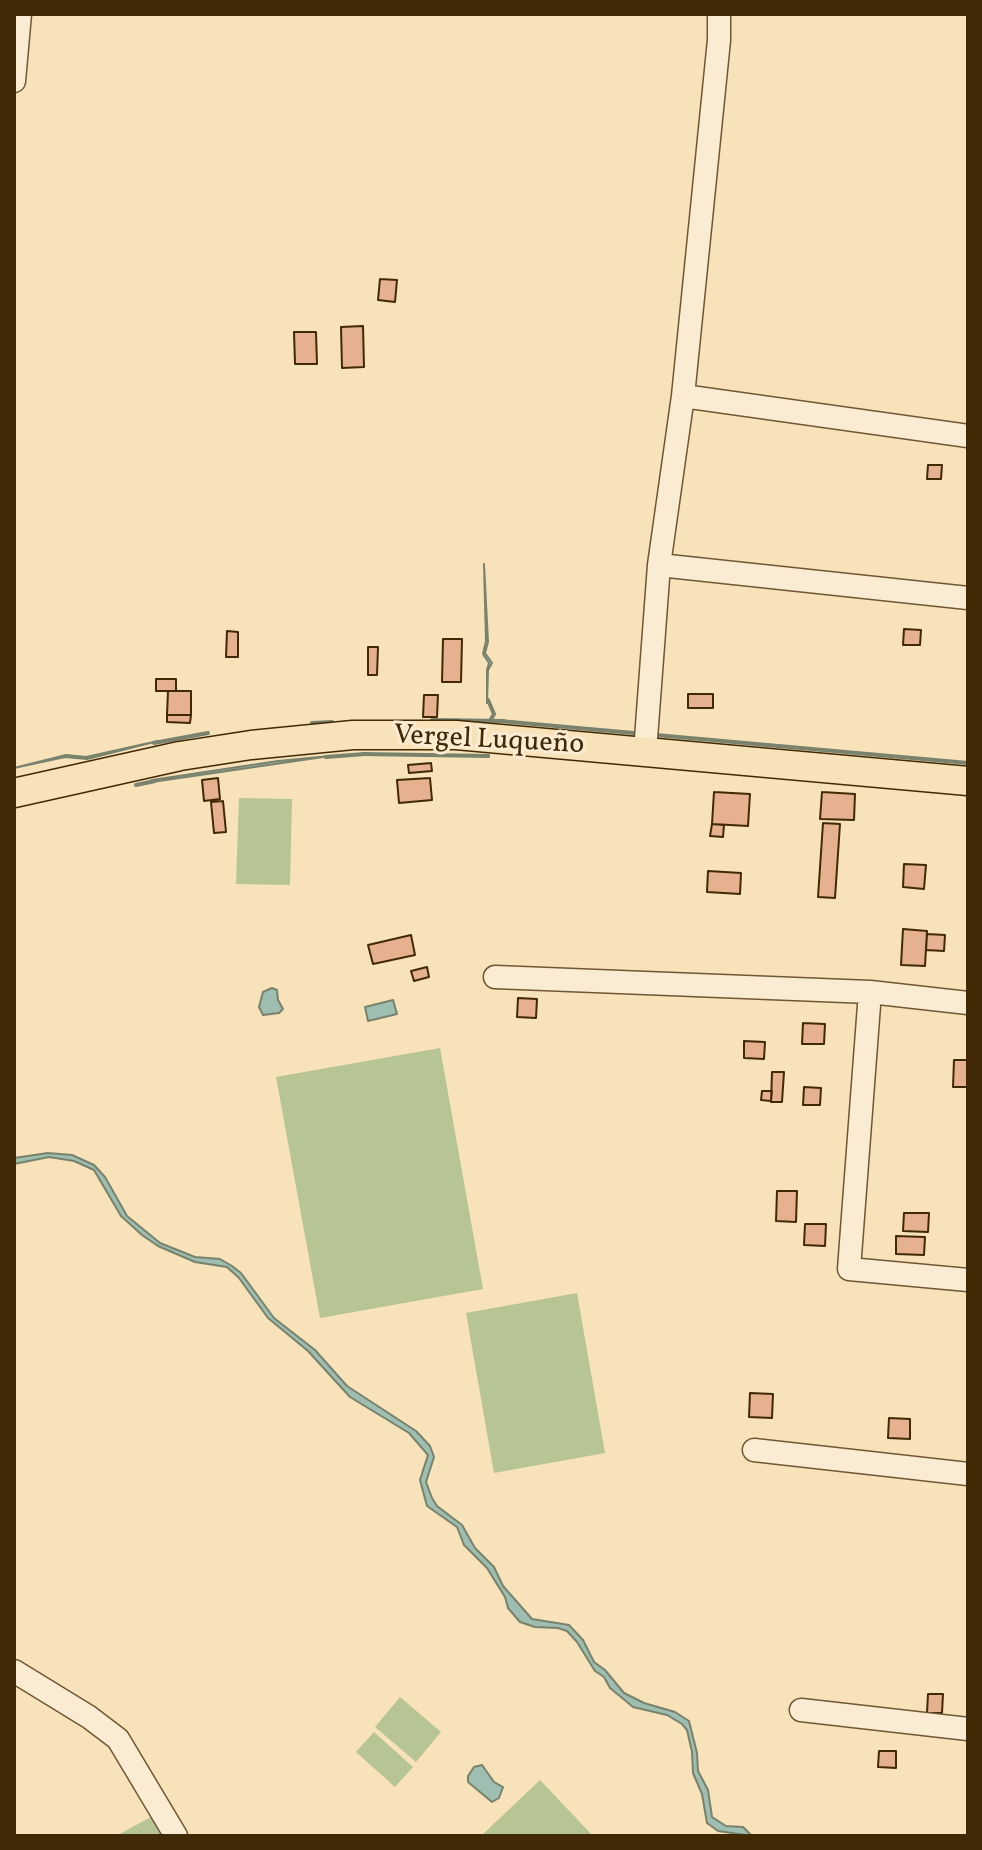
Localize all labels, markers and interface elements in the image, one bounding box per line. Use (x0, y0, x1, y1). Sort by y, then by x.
street label: Vergel Luqueño (393, 720, 585, 764)

